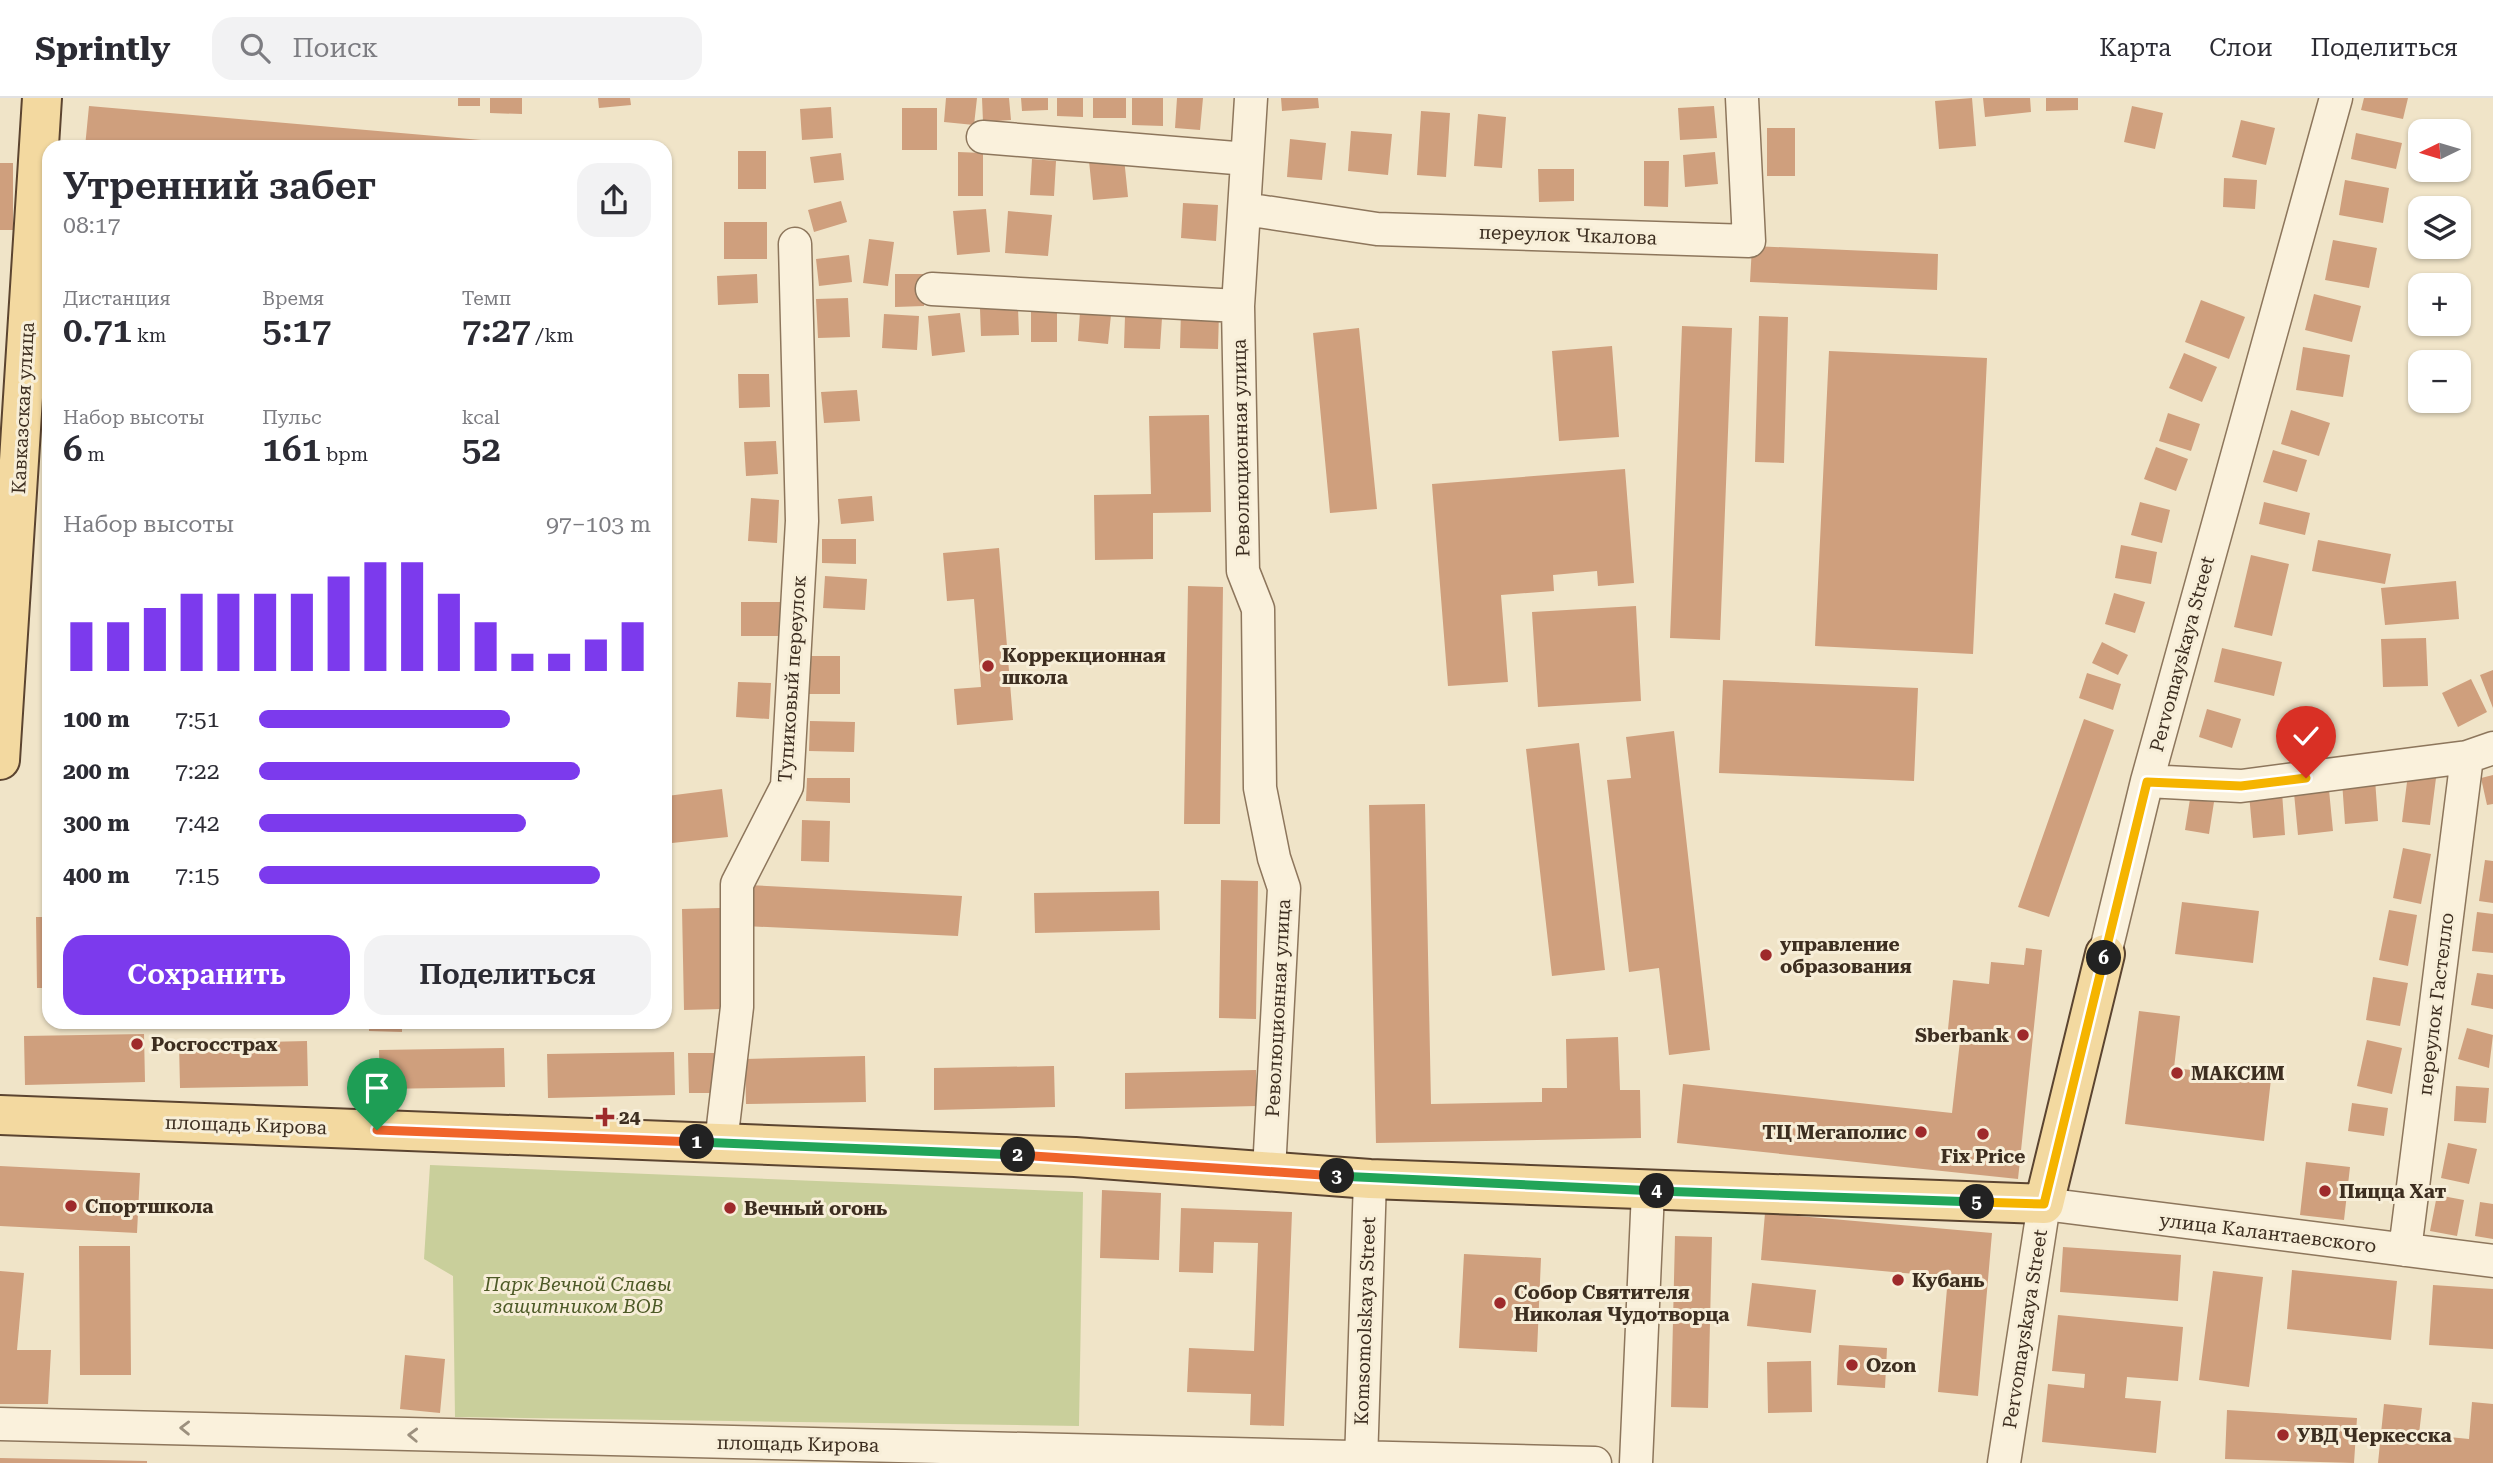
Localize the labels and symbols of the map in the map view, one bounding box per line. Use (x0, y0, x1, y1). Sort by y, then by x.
north arrow (2408, 119, 2471, 182)
street label: переулок Чкалова (1479, 220, 1658, 250)
street label: Кавказская улица (7, 321, 39, 495)
street label: Революционная улица (1228, 338, 1254, 557)
street label: Pervomayskaya Street (2145, 554, 2219, 754)
street label: Тупиковый переулок (773, 575, 811, 783)
place label: Коррекционная школа (1002, 644, 1166, 689)
marker: Коррекционная школа (980, 658, 996, 674)
pin (2276, 706, 2336, 778)
street label: Революционная улица (1261, 898, 1295, 1118)
street label: переулок Гастелло (2413, 911, 2459, 1097)
place label: управление образования (1780, 933, 1912, 978)
pin: 6 (2086, 940, 2122, 976)
marker: управление образования (1758, 947, 1774, 963)
place label: Sberbank (1915, 1024, 2009, 1047)
marker: Sberbank (2015, 1027, 2031, 1043)
place label: Росгосстрах (151, 1033, 278, 1056)
marker: Росгосстрах (129, 1036, 145, 1052)
pin (347, 1058, 407, 1130)
place label: МАКСИМ (2191, 1062, 2285, 1085)
marker: МАКСИМ (2169, 1065, 2185, 1081)
place label: 24 (619, 1106, 641, 1129)
marker: 24 (597, 1109, 613, 1125)
street label: площадь Кирова (165, 1111, 328, 1139)
place label: ТЦ Мегаполис (1762, 1121, 1907, 1144)
pin: 1 (680, 1124, 714, 1160)
marker: ТЦ Мегаполис (1913, 1124, 1929, 1140)
marker: Fix Price (1975, 1126, 1991, 1142)
pin: 2 (1000, 1138, 1036, 1172)
place label: Fix Price (1941, 1145, 2025, 1168)
pin: 3 (1320, 1158, 1354, 1194)
pin: 4 (1640, 1174, 1674, 1208)
place label: Пицца Хат (2339, 1180, 2447, 1203)
marker: Пицца Хат (2317, 1183, 2333, 1199)
pin: 5 (1960, 1184, 1994, 1220)
place label: Спортшкола (85, 1195, 213, 1218)
place label: Вечный огонь (744, 1197, 887, 1220)
marker: Спортшкола (63, 1198, 79, 1214)
marker: Вечный огонь (722, 1200, 738, 1216)
street label: улица Калантаевского (2158, 1208, 2378, 1258)
street label: Komsomolskaya Street (1350, 1216, 1380, 1426)
street label: Pervomayskaya Street (1998, 1228, 2052, 1430)
place label: Кубань (1912, 1269, 1984, 1292)
marker: Кубань (1890, 1272, 1906, 1288)
park label: Парк Вечной Славы защитником ВОВ (483, 1273, 672, 1318)
place label: Собор Святителя Николая Чудотворца (1514, 1281, 1730, 1326)
marker: Собор Святителя Николая Чудотворца (1492, 1295, 1508, 1311)
place label: Ozon (1866, 1354, 1916, 1377)
marker: Ozon (1844, 1357, 1860, 1373)
one-way arrow (179, 1420, 190, 1436)
place label: УВД Черкесска (2297, 1424, 2452, 1447)
one-way arrow (407, 1427, 418, 1442)
marker: УВД Черкесска (2275, 1427, 2291, 1443)
street label: площадь Кирова (717, 1431, 880, 1457)

